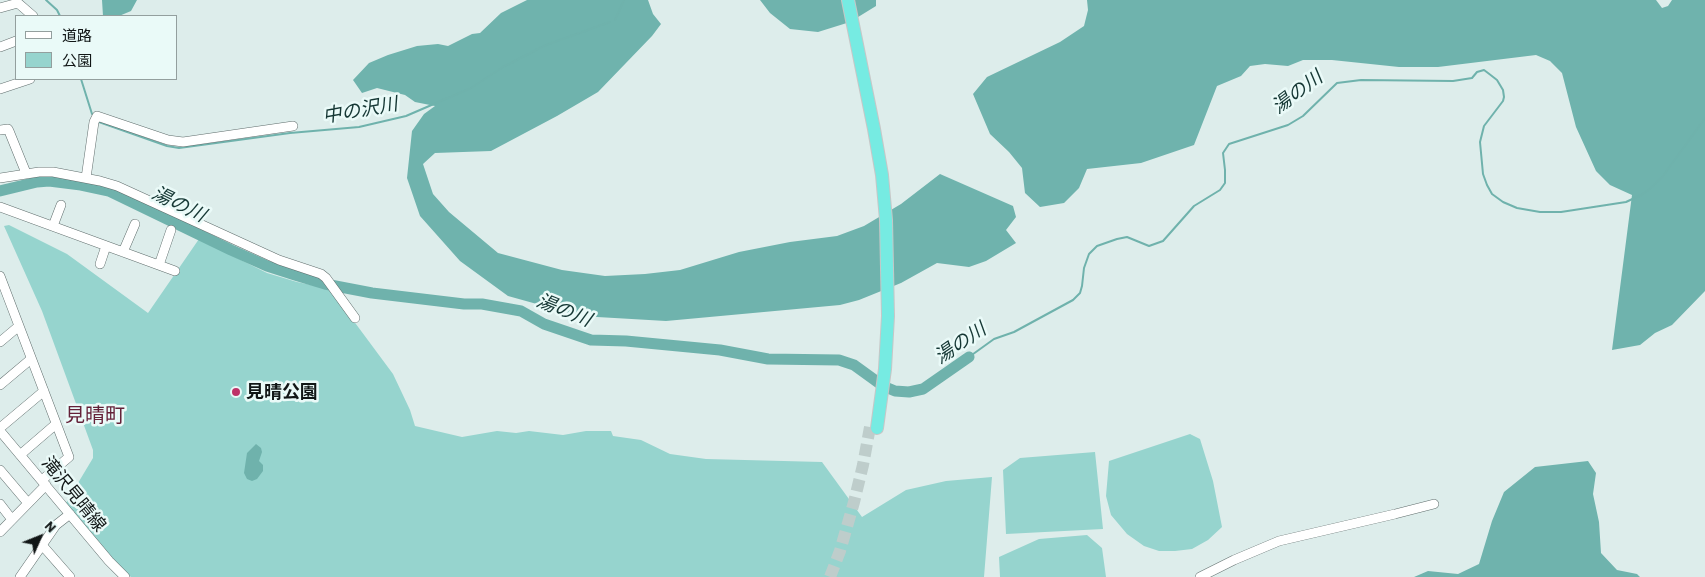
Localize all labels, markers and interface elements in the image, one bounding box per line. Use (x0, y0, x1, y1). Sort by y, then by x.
legend (15, 15, 178, 80)
text: 道路 (62, 26, 92, 44)
text: 公園 (62, 51, 92, 69)
water label: 湯の川 (1267, 66, 1327, 118)
water label: 中の沢川 (321, 92, 399, 128)
water label: 湯の川 (148, 181, 210, 227)
water label: 湯の川 (533, 289, 595, 331)
water label: 湯の川 (930, 318, 990, 368)
place label: 見晴公園 (246, 381, 318, 403)
marker: 見晴公園 (230, 386, 242, 398)
district label: 見晴町 (65, 403, 125, 427)
street label: 滝沢見晴線 (37, 452, 111, 536)
north arrow (15, 512, 65, 562)
text: N (42, 517, 60, 535)

